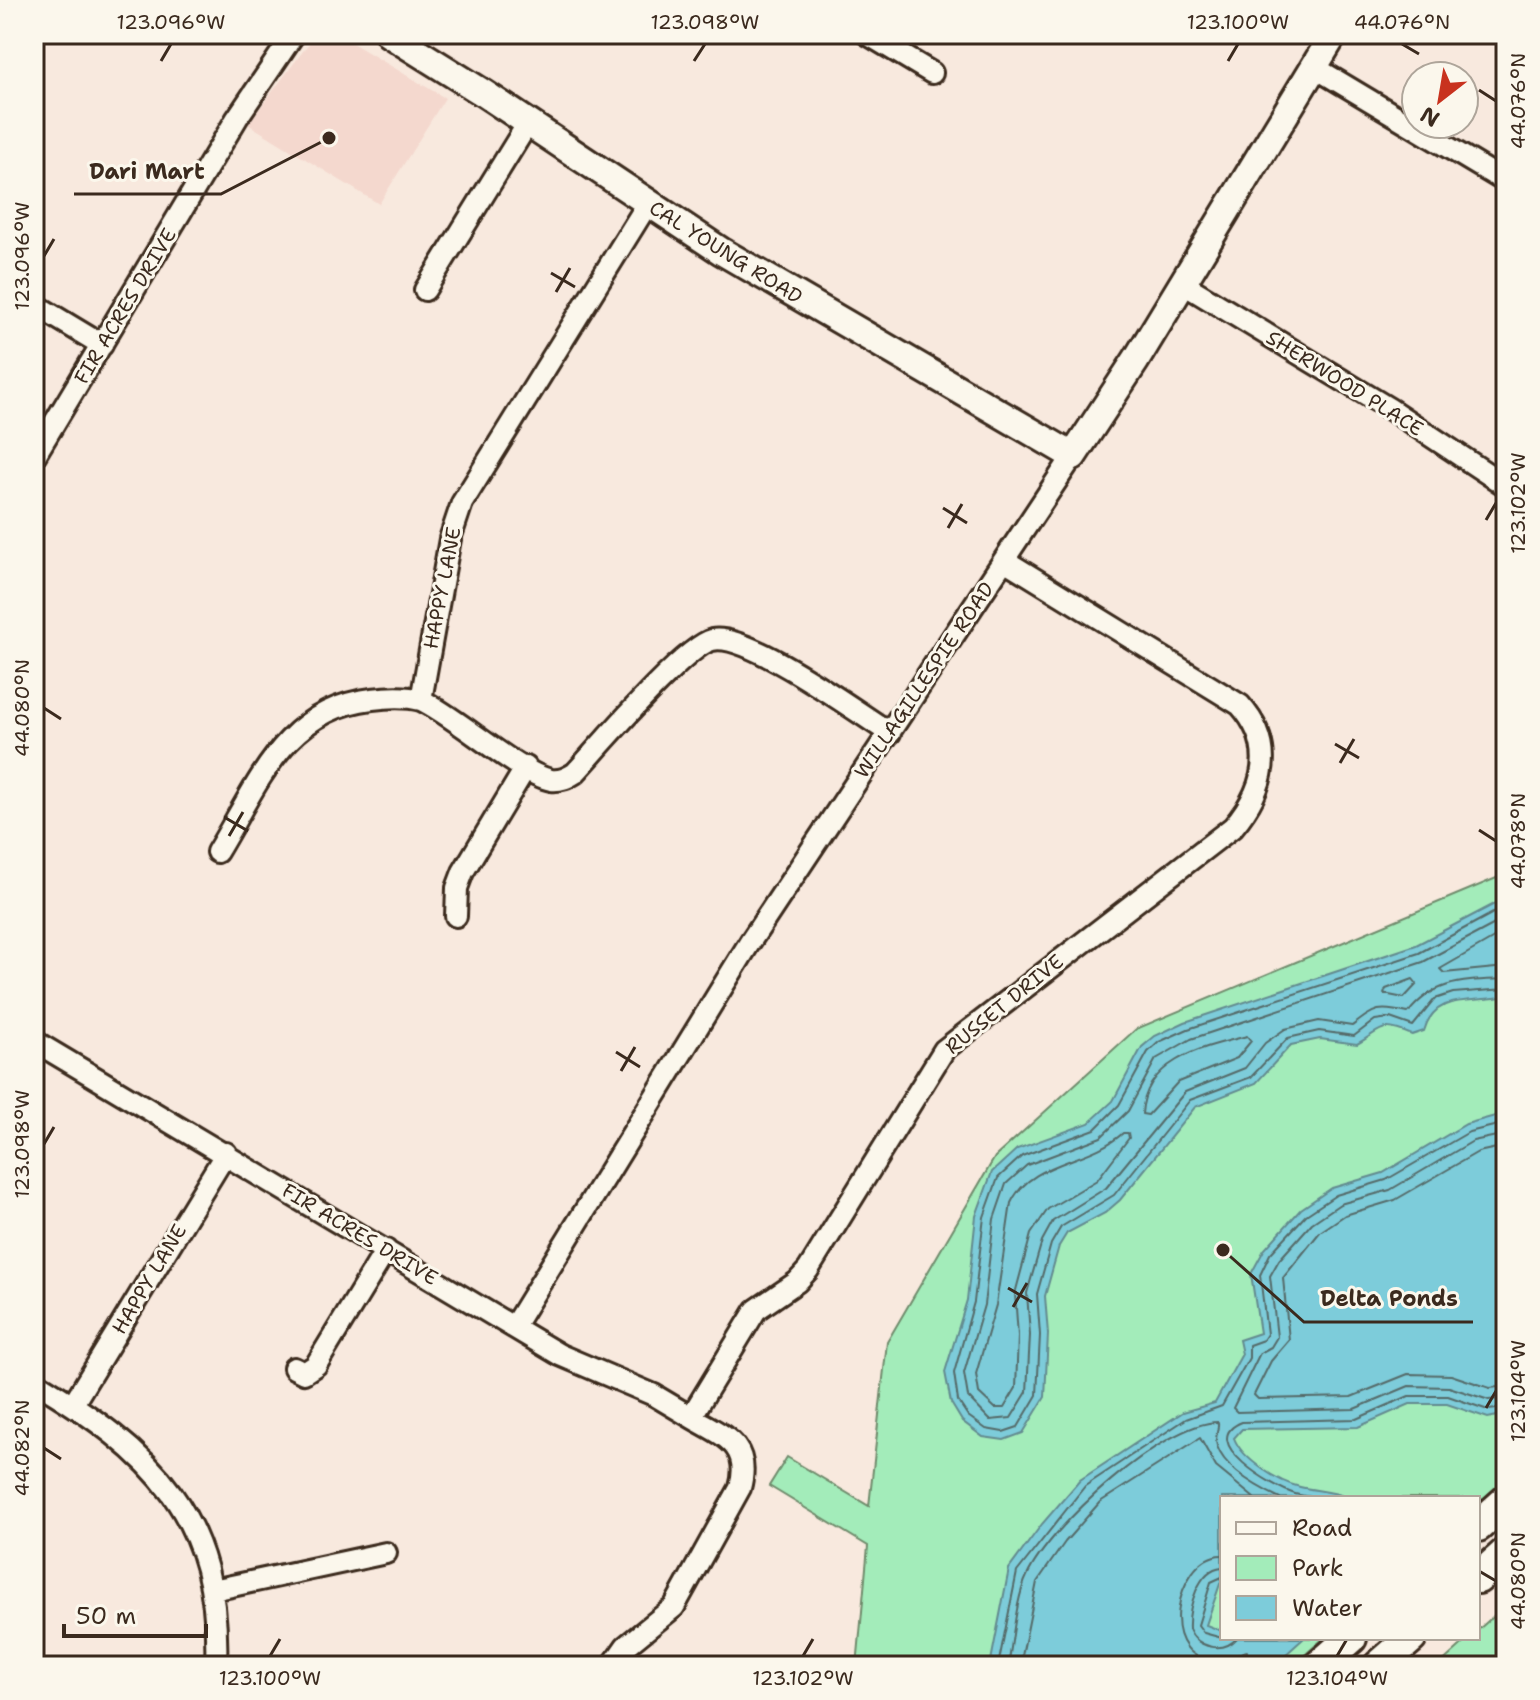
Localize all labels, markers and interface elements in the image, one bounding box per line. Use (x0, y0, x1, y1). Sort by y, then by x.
text: 123.096°W (117, 9, 225, 35)
text: 123.098°W (651, 9, 759, 35)
text: 123.100°W (1187, 9, 1289, 35)
text: 44.076°N (1354, 9, 1450, 35)
text: 44.076°N (1505, 53, 1531, 149)
north arrow (1400, 60, 1480, 140)
text: N (1415, 100, 1445, 134)
callout: Dari Mart (74, 148, 221, 194)
text: Dari Mart (89, 157, 205, 186)
street label: CAL YOUNG ROAD (645, 194, 807, 310)
text: 123.096°W (9, 202, 35, 310)
street label: FIR ACRES DRIVE (68, 223, 182, 389)
street label: SHERWOOD PLACE (1262, 324, 1428, 442)
text: 123.102°W (1505, 452, 1531, 554)
street label: HAPPY LANE (417, 525, 467, 651)
street label: WILLAGILLESPIE ROAD (849, 577, 999, 783)
text: 44.080°N (9, 659, 35, 757)
text: 44.078°N (1505, 793, 1531, 889)
street label: RUSSET DRIVE (940, 948, 1068, 1060)
text: 123.098°W (9, 1090, 35, 1198)
street label: FIR ACRES DRIVE (277, 1177, 443, 1291)
street label: HAPPY LANE (106, 1219, 192, 1339)
callout: Delta Ponds (1304, 1276, 1473, 1322)
text: Delta Ponds (1320, 1284, 1458, 1313)
text: 123.104°W (1505, 1340, 1531, 1442)
text: 44.082°N (9, 1399, 35, 1497)
legend (1220, 1496, 1480, 1640)
text: Road (1292, 1512, 1352, 1544)
text: 44.080°N (1505, 1532, 1531, 1630)
text: Park (1292, 1552, 1344, 1584)
scale bar (64, 1588, 206, 1638)
text: Water (1292, 1592, 1363, 1624)
text: 50 m (76, 1600, 136, 1632)
text: 123.100°W (219, 1665, 321, 1691)
text: 123.102°W (752, 1665, 854, 1691)
text: 123.104°W (1286, 1665, 1388, 1691)

